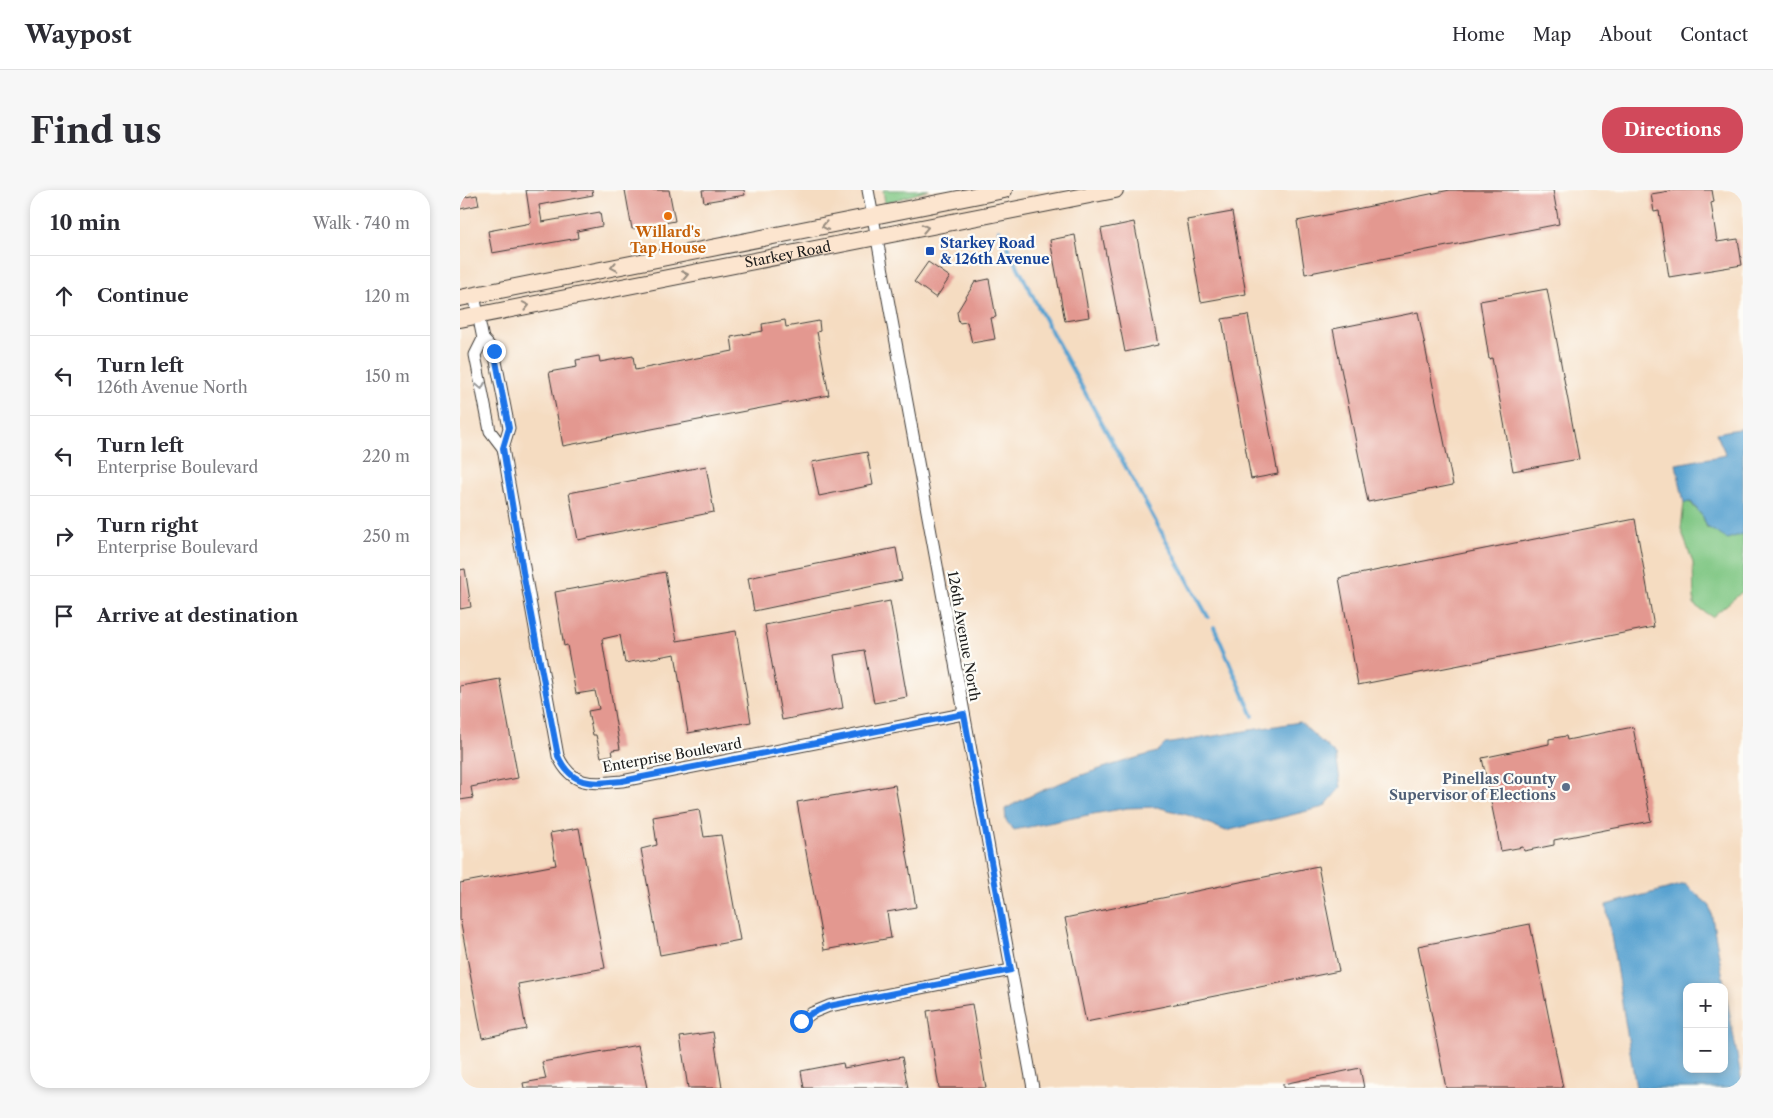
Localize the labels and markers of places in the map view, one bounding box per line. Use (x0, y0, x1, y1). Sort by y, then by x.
marker: Willard's Tap House (662, 210, 674, 222)
place label: Willard's Tap House (630, 223, 706, 257)
place label: Starkey Road & 126th Avenue (940, 234, 1050, 268)
marker: Starkey Road & 126th Avenue (924, 245, 936, 257)
place label: Pinellas County Supervisor of Elections (1389, 770, 1556, 804)
marker: Pinellas County Supervisor of Elections (1560, 781, 1572, 793)

